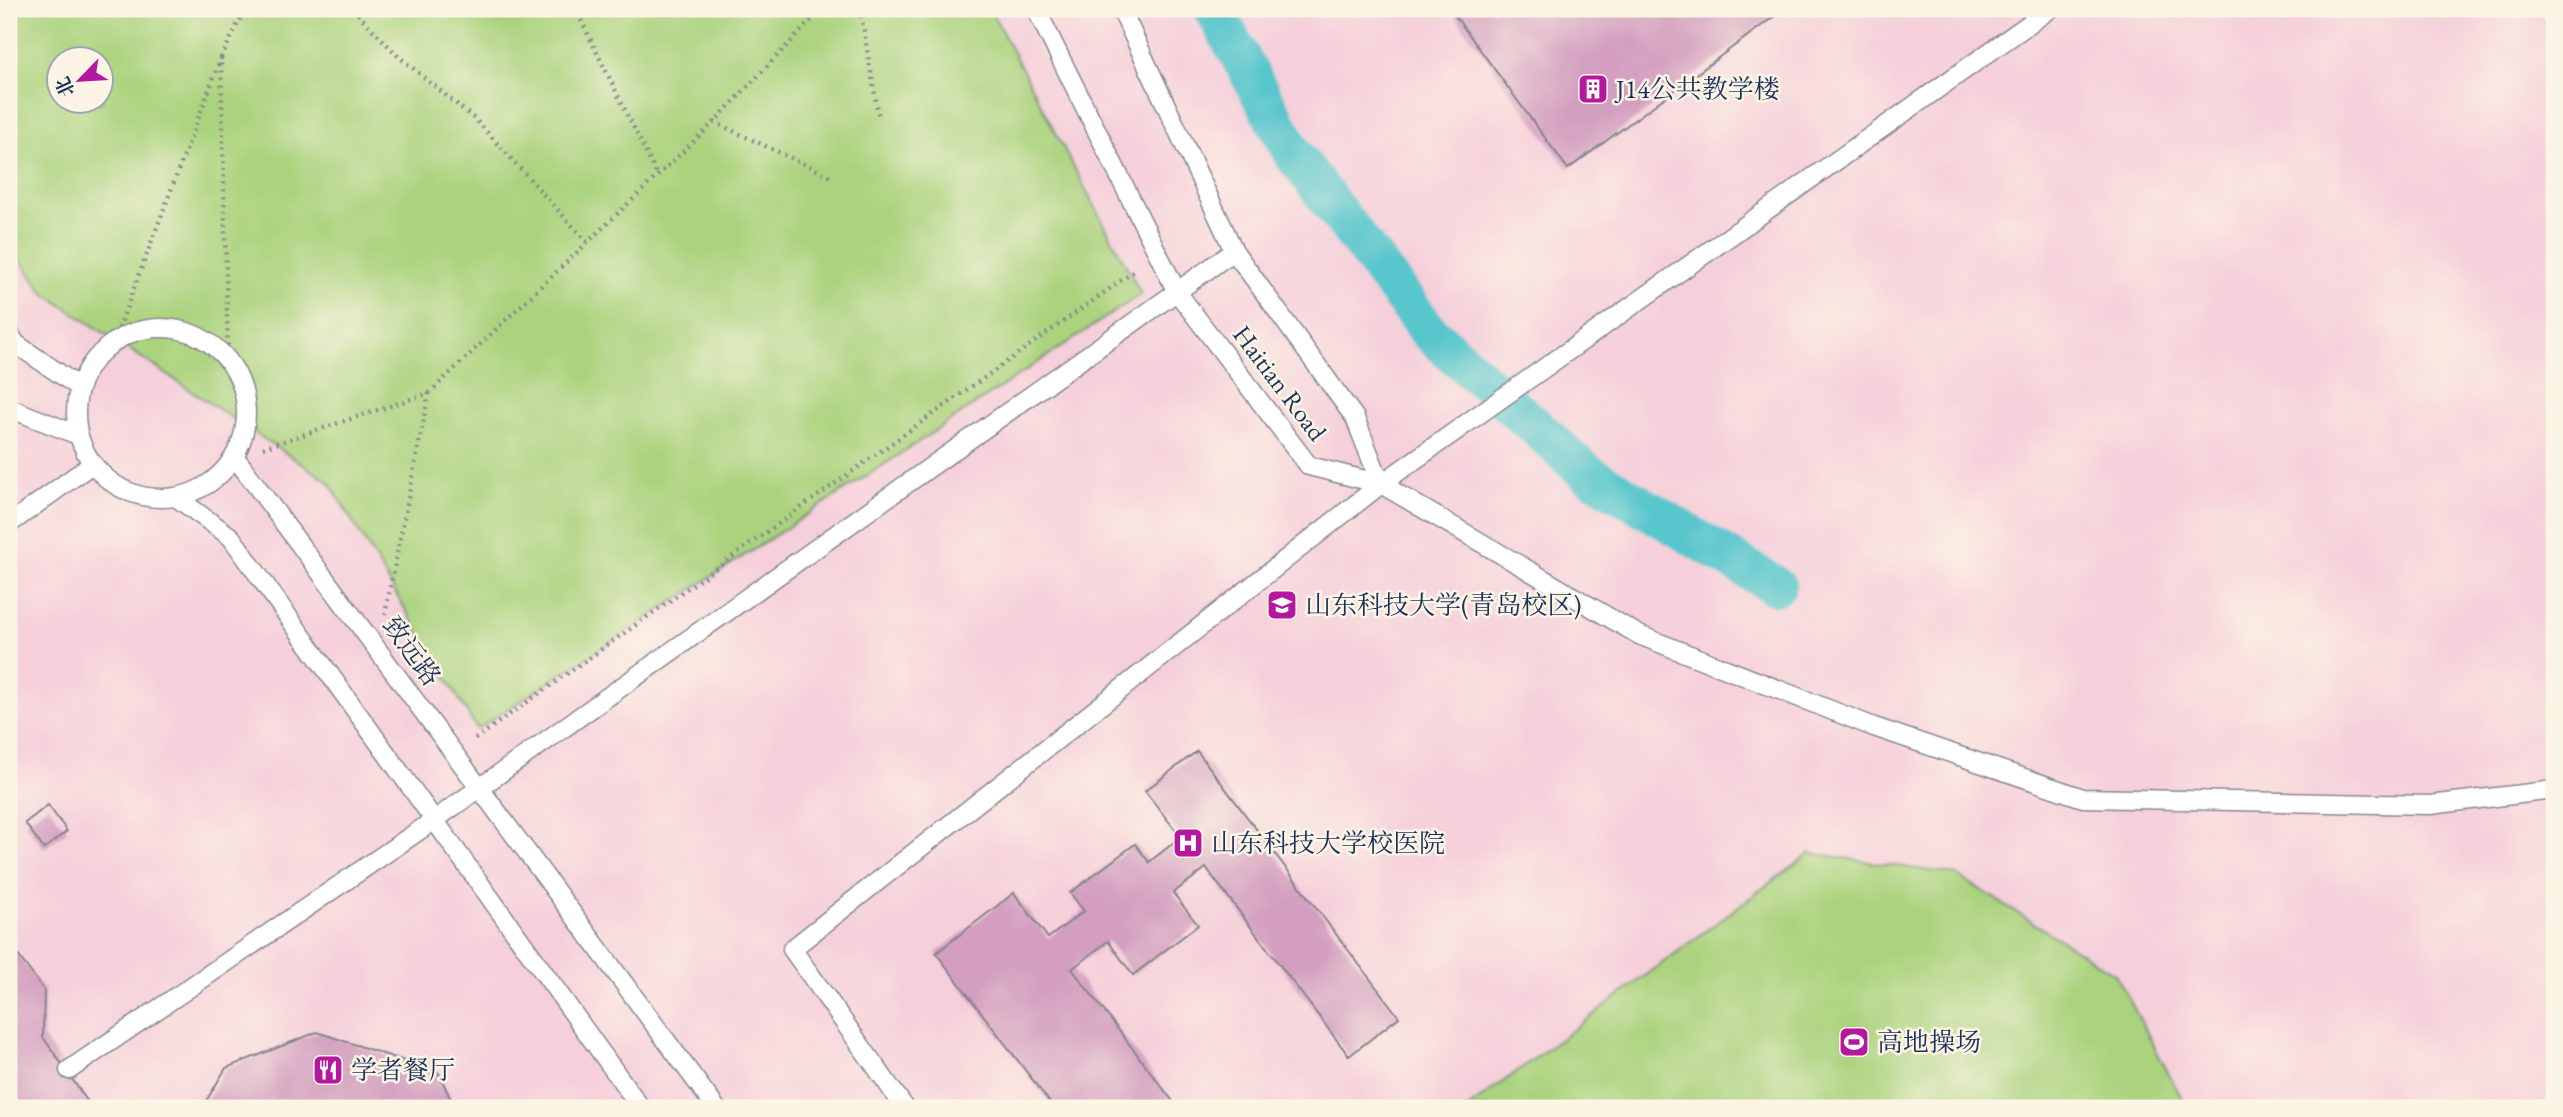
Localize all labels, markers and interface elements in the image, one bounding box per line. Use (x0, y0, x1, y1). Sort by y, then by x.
north arrow (46, 46, 116, 116)
building icon: J14公共教学楼 (1576, 72, 1610, 106)
place label: J14公共教学楼 (1614, 72, 1780, 106)
text: 北 (50, 73, 80, 101)
street label: Haitian Road (1225, 318, 1335, 448)
school or university icon: 山东科技大学(青岛校区) (1265, 588, 1299, 622)
place label: 山东科技大学(青岛校区) (1305, 588, 1581, 622)
street label: 致远路 (375, 609, 449, 693)
hospital icon: 山东科技大学校医院 (1171, 826, 1205, 860)
place label: 山东科技大学校医院 (1211, 826, 1445, 860)
sports icon: 高地操场 (1837, 1025, 1871, 1059)
place label: 高地操场 (1877, 1025, 1981, 1059)
restaurant icon: 学者餐厅 (311, 1053, 345, 1087)
place label: 学者餐厅 (351, 1053, 455, 1087)

